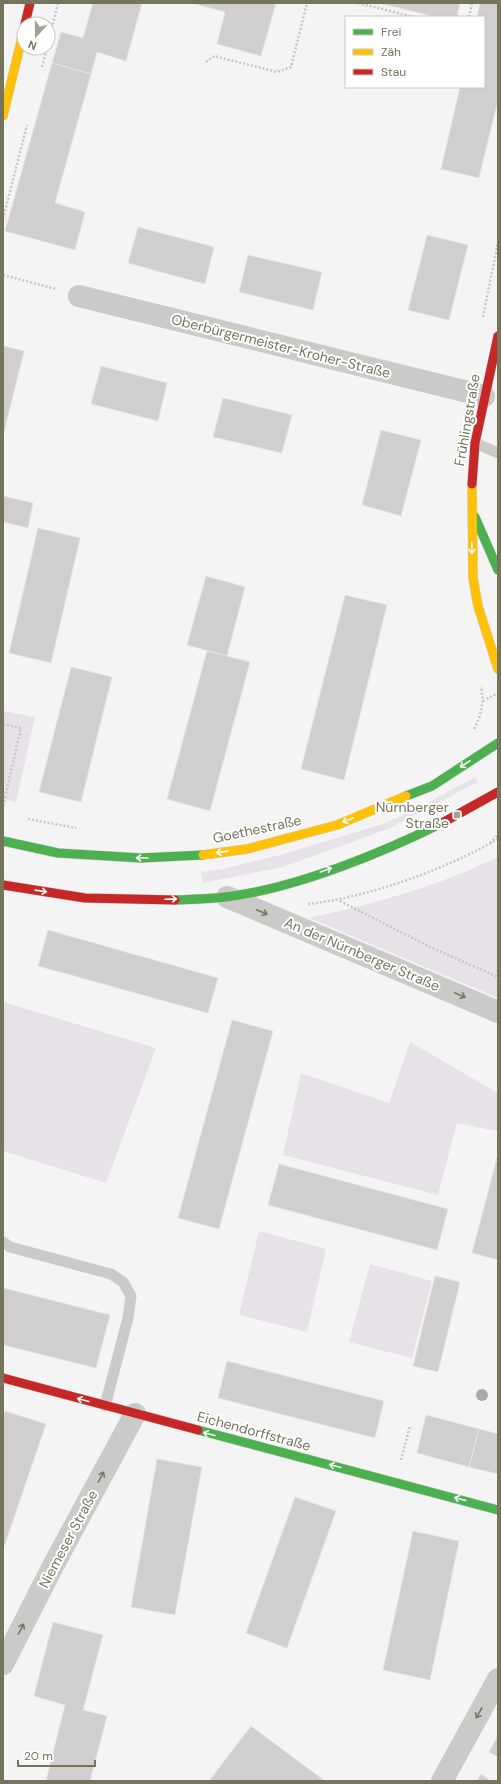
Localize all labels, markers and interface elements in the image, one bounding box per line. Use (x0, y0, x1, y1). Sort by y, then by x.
north arrow (16, 16, 56, 56)
legend (345, 16, 485, 88)
text: Frei (381, 24, 401, 40)
text: N (26, 37, 39, 53)
text: Zäh (381, 44, 401, 60)
text: Stau (381, 64, 406, 80)
street label: Oberbürgermeister-Kroher-Straße (170, 310, 393, 382)
street label: Frühlingstraße (450, 373, 484, 467)
one-way arrow (468, 541, 476, 554)
one-way arrow (460, 760, 471, 768)
place label: Nürnberger Straße (376, 798, 449, 832)
marker: Nürnberger Straße (452, 810, 462, 820)
street label: Goethestraße (211, 811, 303, 847)
one-way arrow (343, 817, 355, 824)
one-way arrow (216, 848, 229, 856)
one-way arrow (136, 854, 149, 862)
one-way arrow (320, 866, 332, 874)
one-way arrow (34, 887, 47, 895)
one-way arrow (164, 896, 177, 903)
one-way arrow (256, 909, 268, 917)
street label: An der Nürnberger Straße (282, 913, 442, 995)
one-way arrow (453, 992, 465, 1000)
one-way arrow (77, 1396, 90, 1403)
street label: Eichendorffstraße (195, 1407, 313, 1455)
one-way arrow (203, 1429, 216, 1437)
one-way arrow (328, 1462, 341, 1469)
one-way arrow (97, 1471, 105, 1483)
street label: Niemeser Straße (35, 1487, 101, 1591)
one-way arrow (454, 1495, 467, 1503)
one-way arrow (17, 1623, 25, 1635)
one-way arrow (475, 1707, 483, 1719)
scale bar (18, 1742, 95, 1768)
text: 20 m (24, 1748, 53, 1764)

